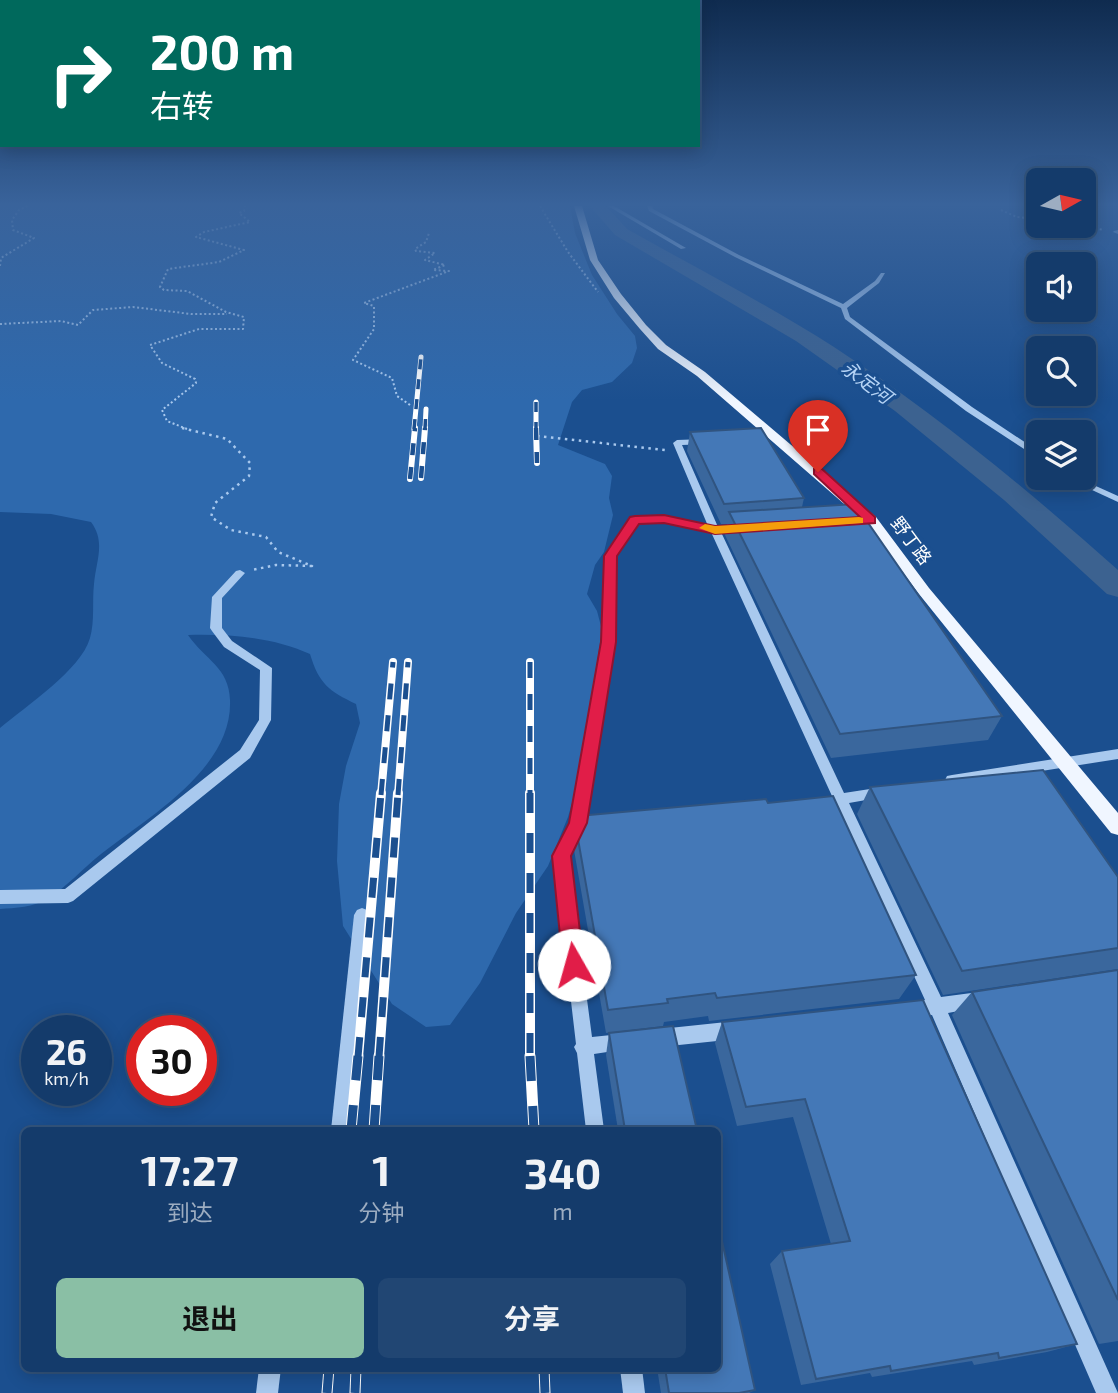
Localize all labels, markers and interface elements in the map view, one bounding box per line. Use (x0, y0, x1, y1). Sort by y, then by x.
text: 200 m (150, 21, 294, 80)
icon: right (35, 28, 126, 119)
text: 右转 (150, 86, 214, 124)
north arrow (1026, 168, 1096, 238)
map controls (1026, 168, 1096, 490)
button: sound (1026, 252, 1096, 322)
button: search (1026, 336, 1096, 406)
water label: 永定河 (838, 355, 900, 410)
pin (788, 400, 848, 472)
icon: arrive (799, 411, 837, 449)
button: layers (1026, 420, 1096, 490)
street label: 野丁路 (887, 512, 937, 569)
position arrow (537, 928, 611, 1002)
speed limit sign: 30 (126, 1015, 217, 1106)
text: 26 (46, 1030, 87, 1072)
text: km/h (44, 1067, 89, 1089)
text: 17:27 (141, 1144, 239, 1194)
text: 1 (372, 1144, 390, 1194)
text: 340 (524, 1147, 601, 1197)
text: m (553, 1197, 573, 1225)
text: 到达 (167, 1198, 213, 1226)
text: 分钟 (358, 1198, 404, 1226)
button: 退出 (56, 1278, 364, 1358)
button: 分享 (378, 1278, 686, 1358)

